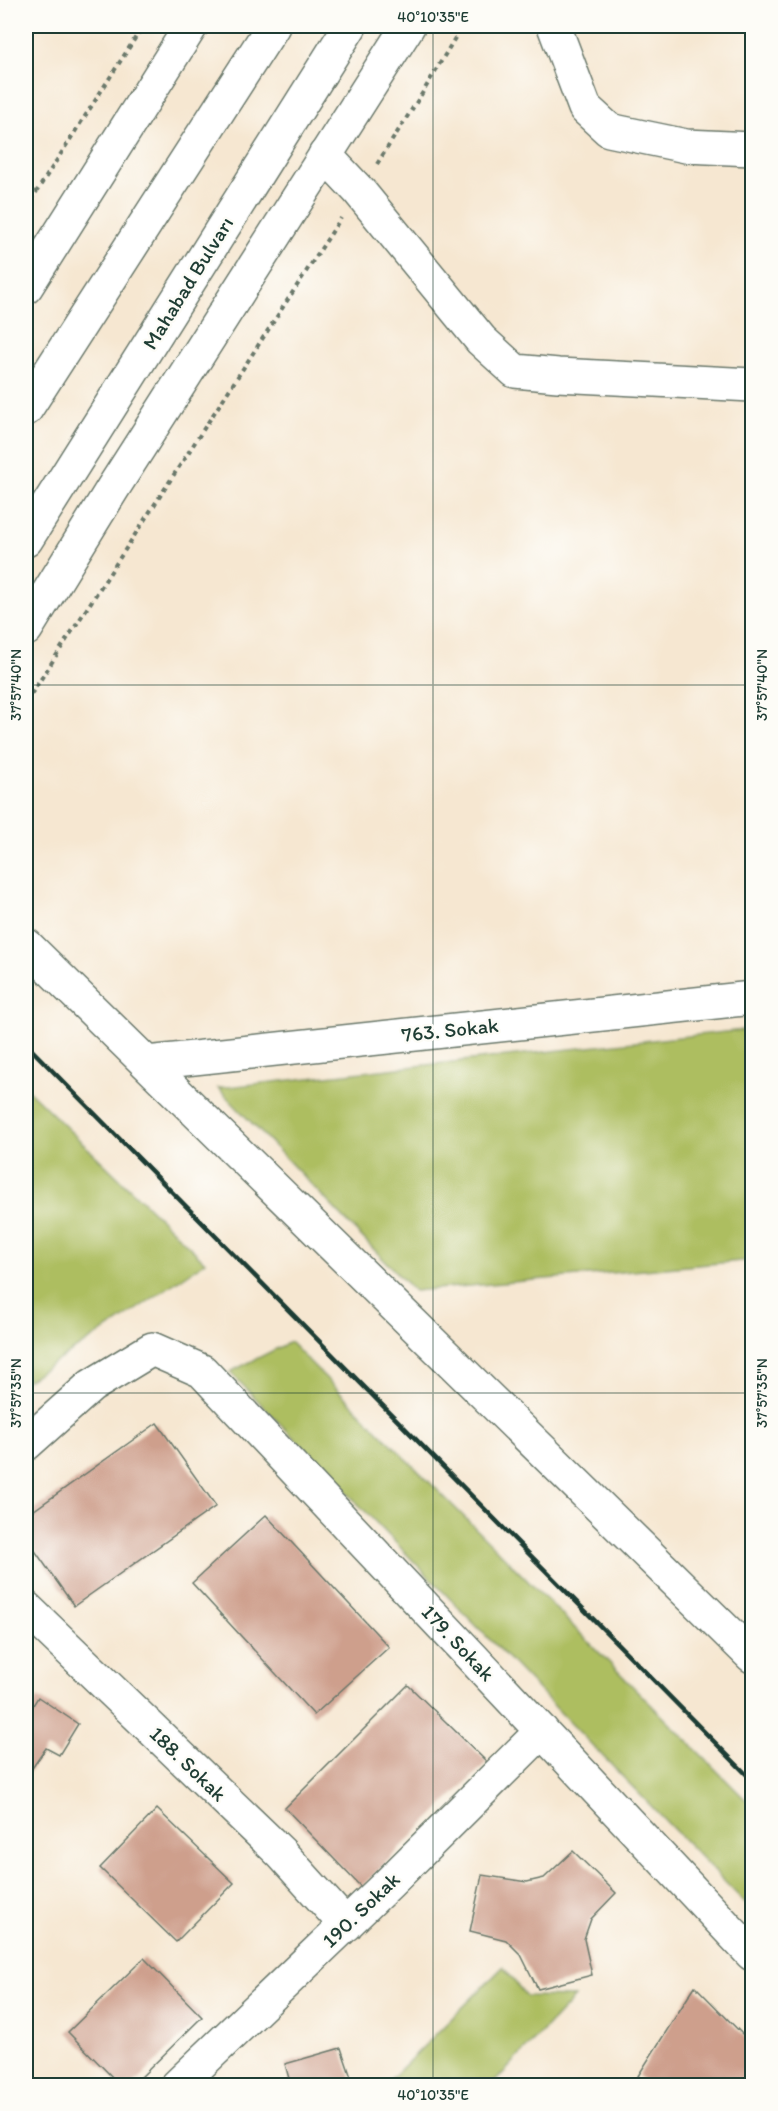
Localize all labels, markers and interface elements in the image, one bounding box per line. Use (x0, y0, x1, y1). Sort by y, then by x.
text: 40°10'35"E (397, 8, 469, 26)
street label: Mahabad Bulvarı (137, 212, 238, 354)
text: 37°57'40"N (7, 649, 25, 721)
text: 37°57'40"N (753, 649, 771, 721)
street label: 763. Sokak (400, 1012, 500, 1047)
text: 37°57'35"N (7, 1358, 25, 1428)
text: 37°57'35"N (753, 1358, 771, 1428)
street label: 179. Sokak (417, 1599, 500, 1686)
street label: 188. Sokak (145, 1721, 232, 1807)
street label: 190. Sokak (317, 1866, 405, 1953)
text: 40°10'35"E (397, 2086, 469, 2104)

